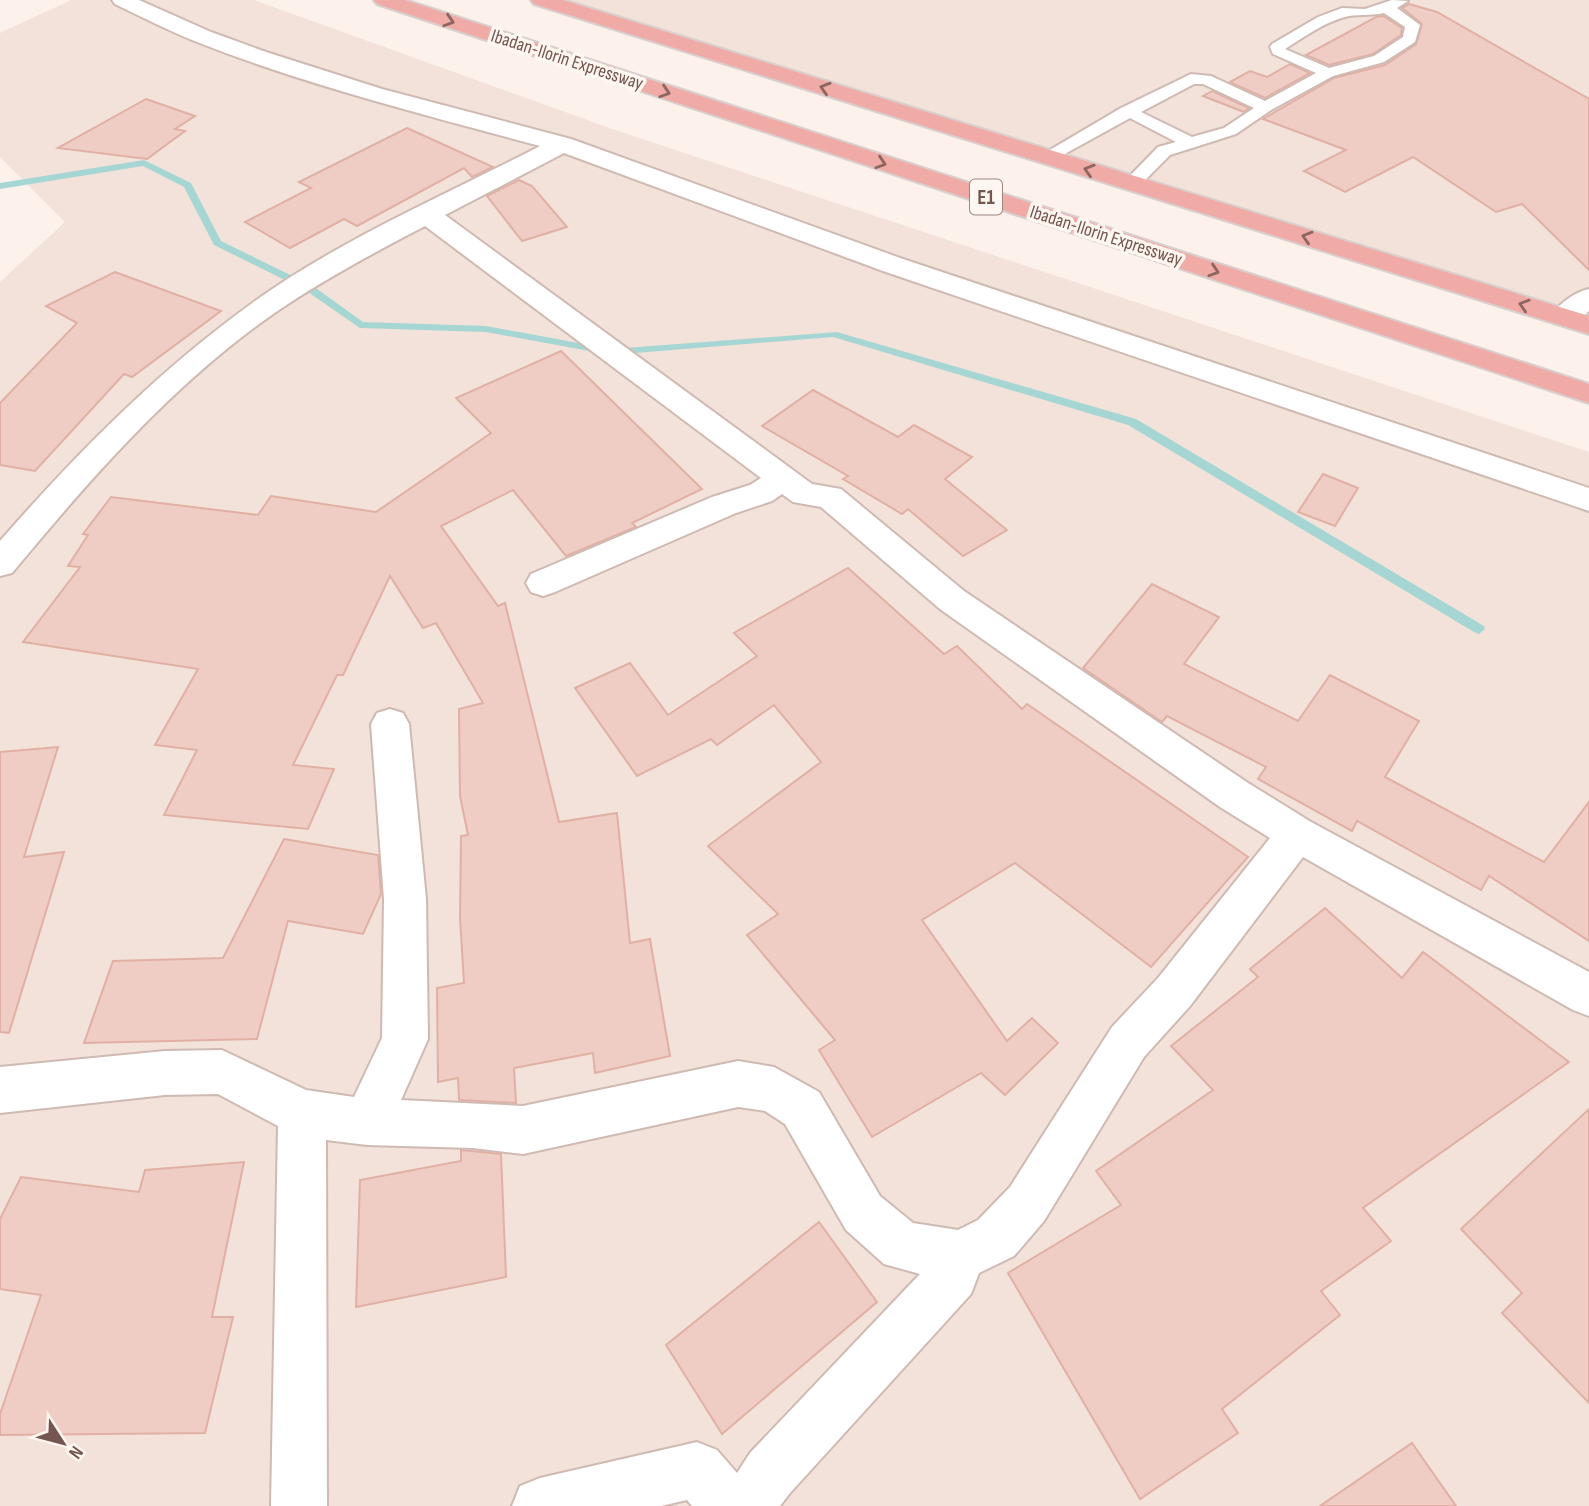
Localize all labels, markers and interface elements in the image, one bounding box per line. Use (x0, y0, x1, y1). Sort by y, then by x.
one-way arrow (442, 13, 454, 27)
street label: Ibadan-Ilorin Expressway (488, 25, 647, 96)
one-way arrow (819, 82, 831, 97)
one-way arrow (658, 84, 671, 98)
one-way arrow (875, 154, 887, 169)
one-way arrow (1084, 164, 1096, 179)
road number: E1 (970, 180, 1002, 214)
street label: Ibadan-Ilorin Expressway (1027, 201, 1186, 272)
one-way arrow (1301, 231, 1313, 246)
one-way arrow (1207, 263, 1219, 278)
one-way arrow (1518, 299, 1531, 313)
north arrow (28, 1408, 98, 1478)
text: N (63, 1441, 88, 1463)

